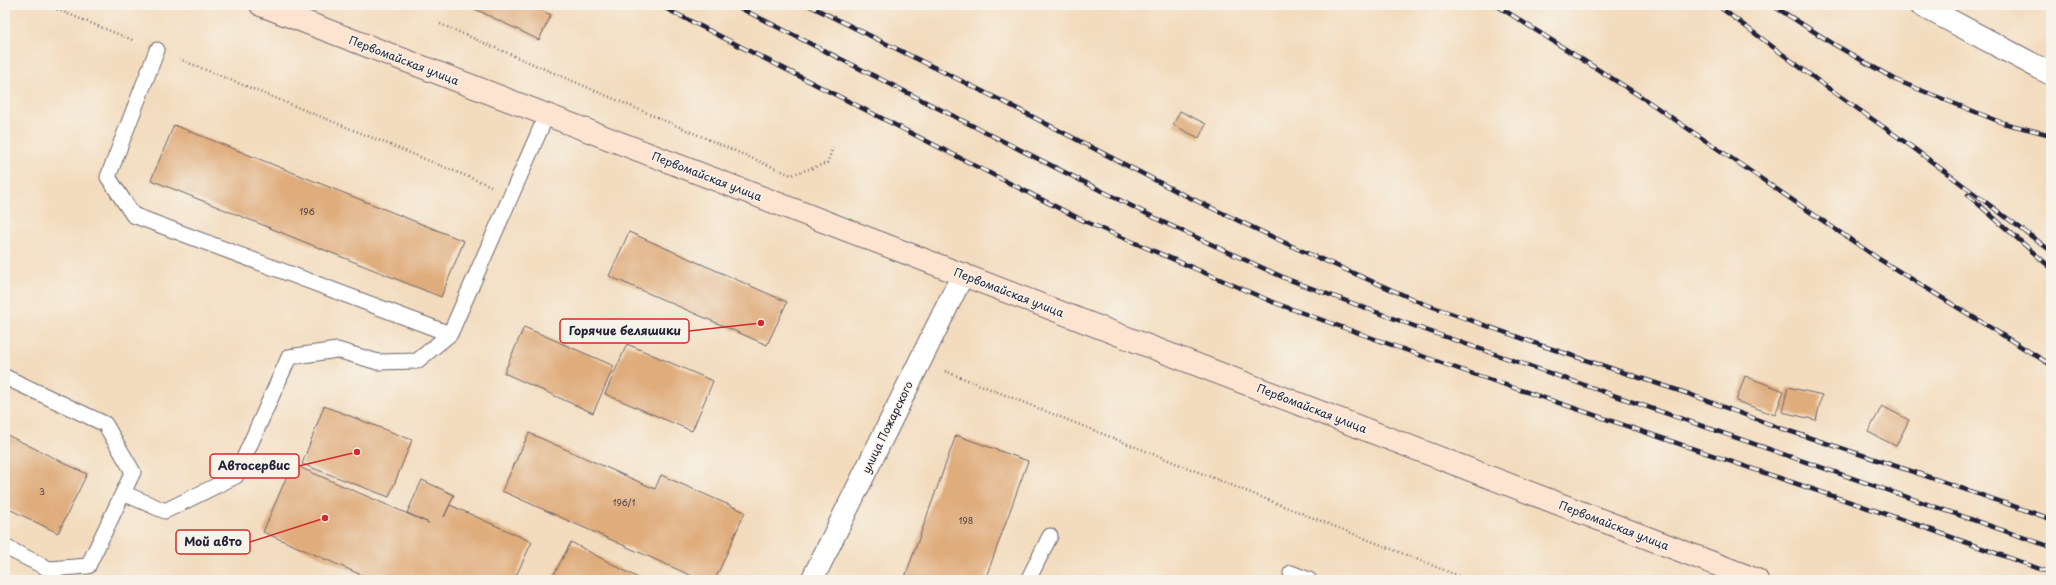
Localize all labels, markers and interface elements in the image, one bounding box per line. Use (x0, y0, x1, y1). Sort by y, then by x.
street label: Первомайская улица (346, 31, 462, 89)
street label: Первомайская улица (649, 147, 765, 205)
house number: 196 (299, 204, 315, 218)
street label: Первомайская улица (951, 263, 1067, 321)
callout: Горячие беляшики (560, 319, 689, 343)
text: Горячие беляшики (569, 321, 681, 339)
street label: улица Пожарского (857, 378, 917, 476)
street label: Первомайская улица (1254, 379, 1370, 437)
callout: Автосервис (210, 454, 299, 478)
text: Автосервис (218, 456, 290, 474)
house number: 3 (39, 484, 45, 498)
house number: 196/1 (612, 495, 636, 509)
street label: Первомайская улица (1556, 496, 1672, 554)
house number: 198 (959, 513, 973, 527)
callout: Мой авто (176, 530, 250, 554)
text: Мой авто (184, 532, 242, 550)

